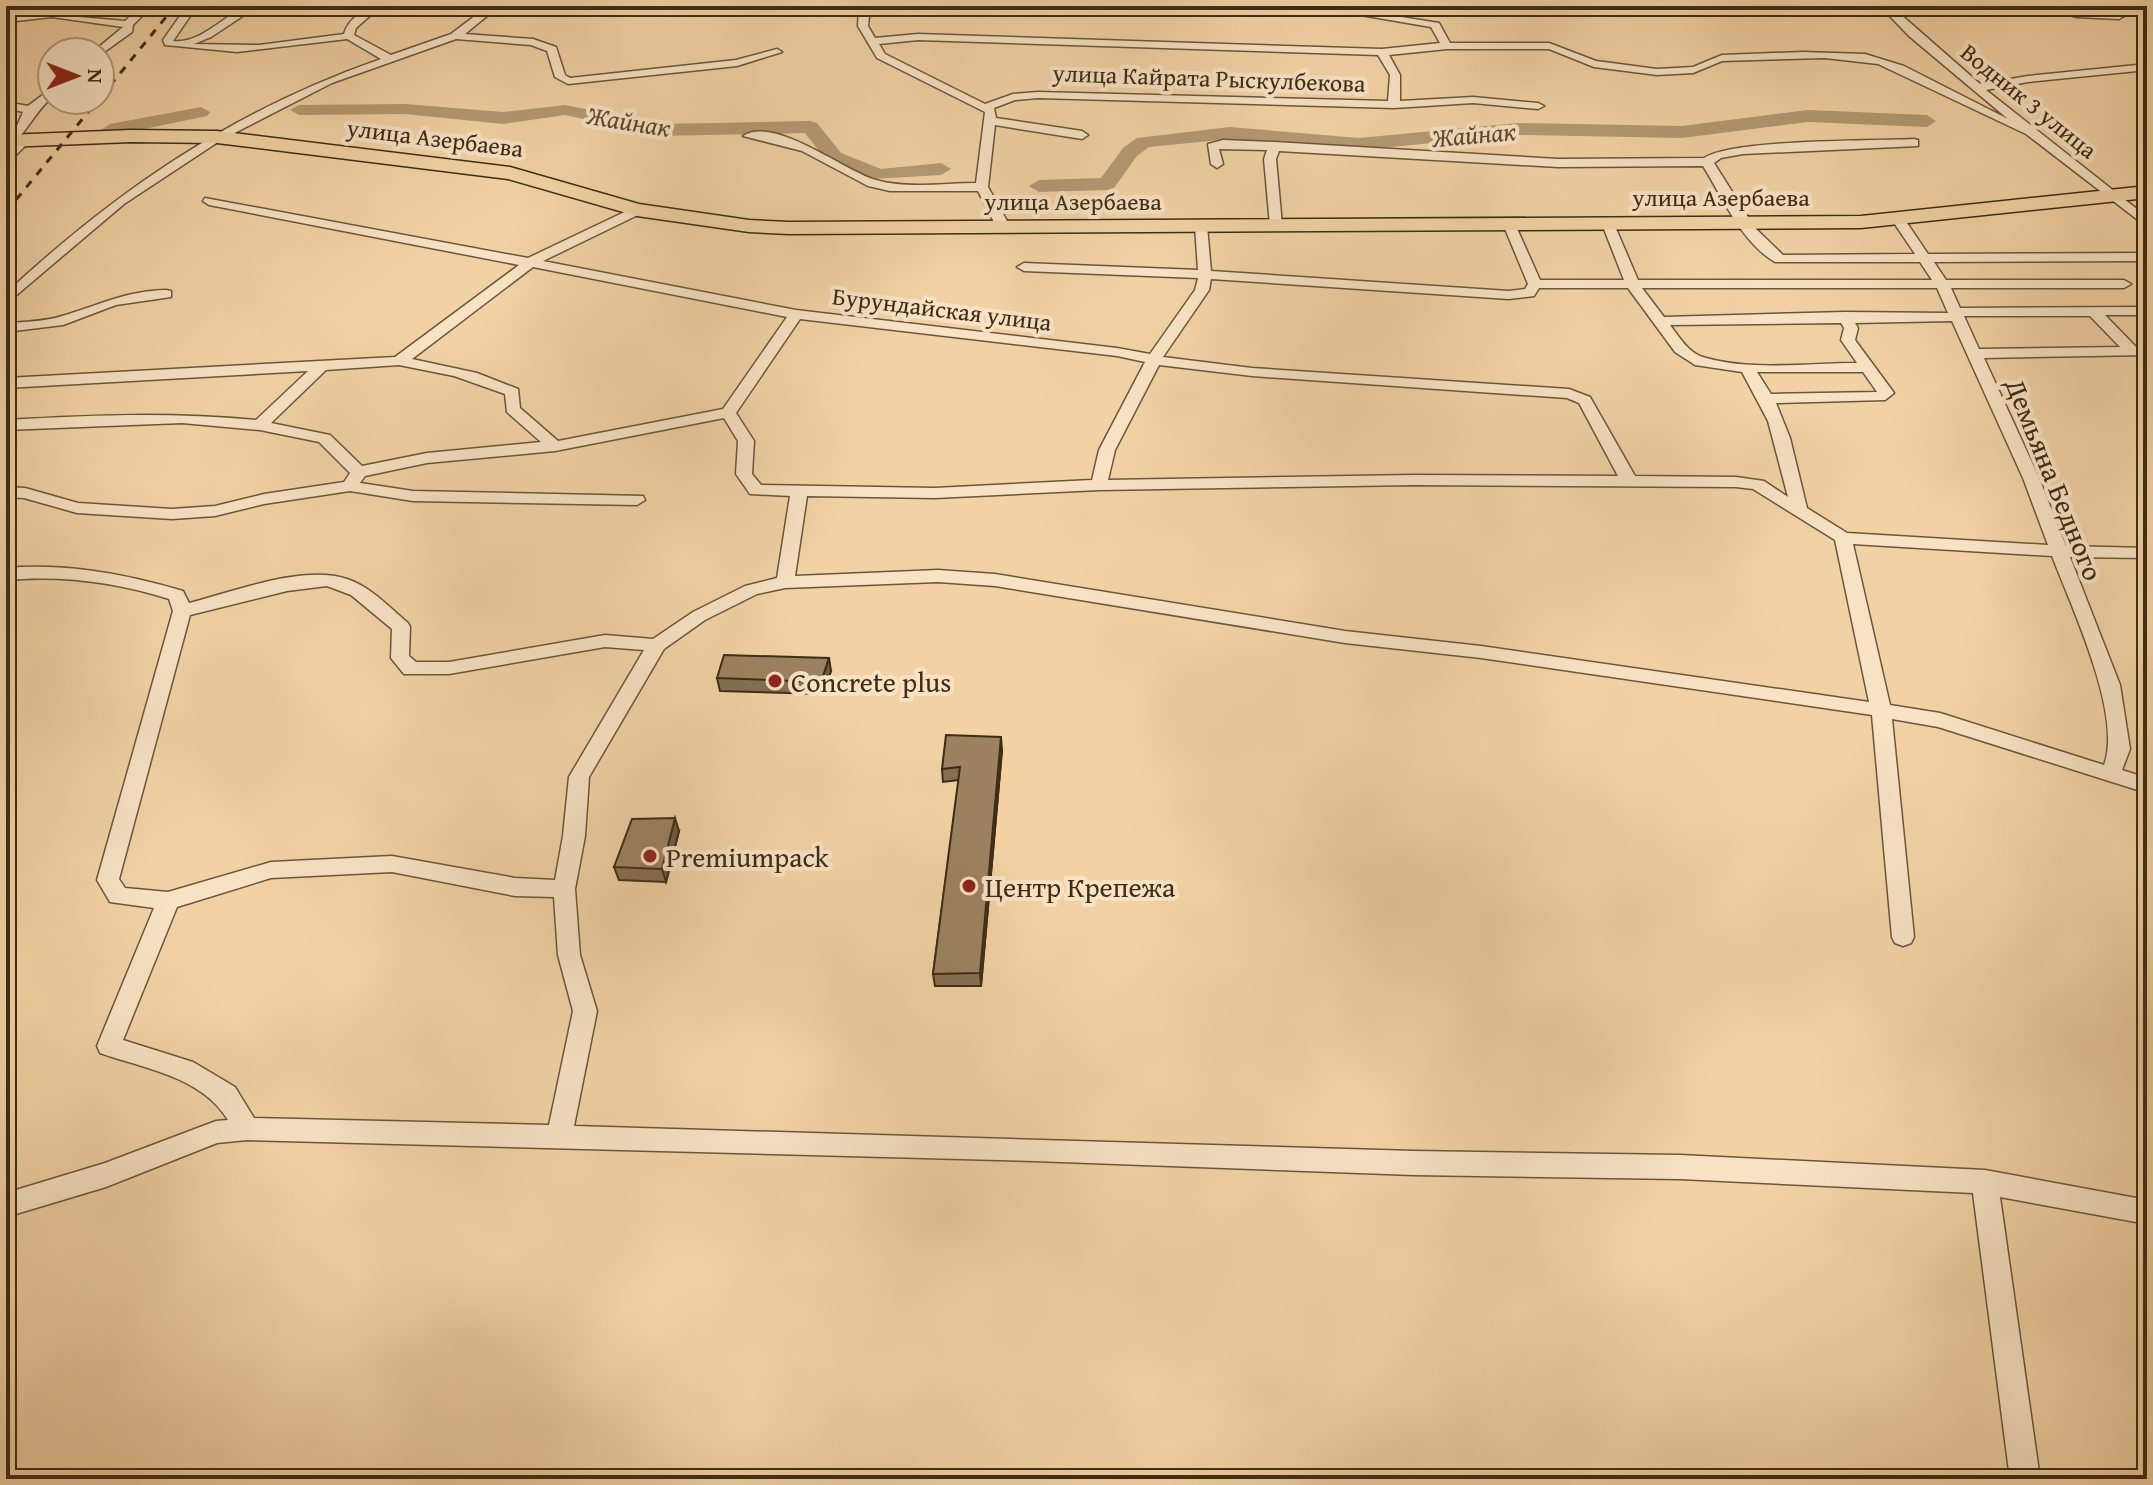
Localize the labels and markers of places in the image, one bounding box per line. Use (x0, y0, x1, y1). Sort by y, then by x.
place label: Concrete plus (791, 661, 951, 702)
marker: Concrete plus (766, 672, 784, 690)
place label: Premiumpack (666, 836, 829, 877)
marker: Premiumpack (641, 847, 659, 865)
place label: Центр Крепежа (985, 866, 1176, 907)
marker: Центр Крепежа (960, 877, 978, 895)

